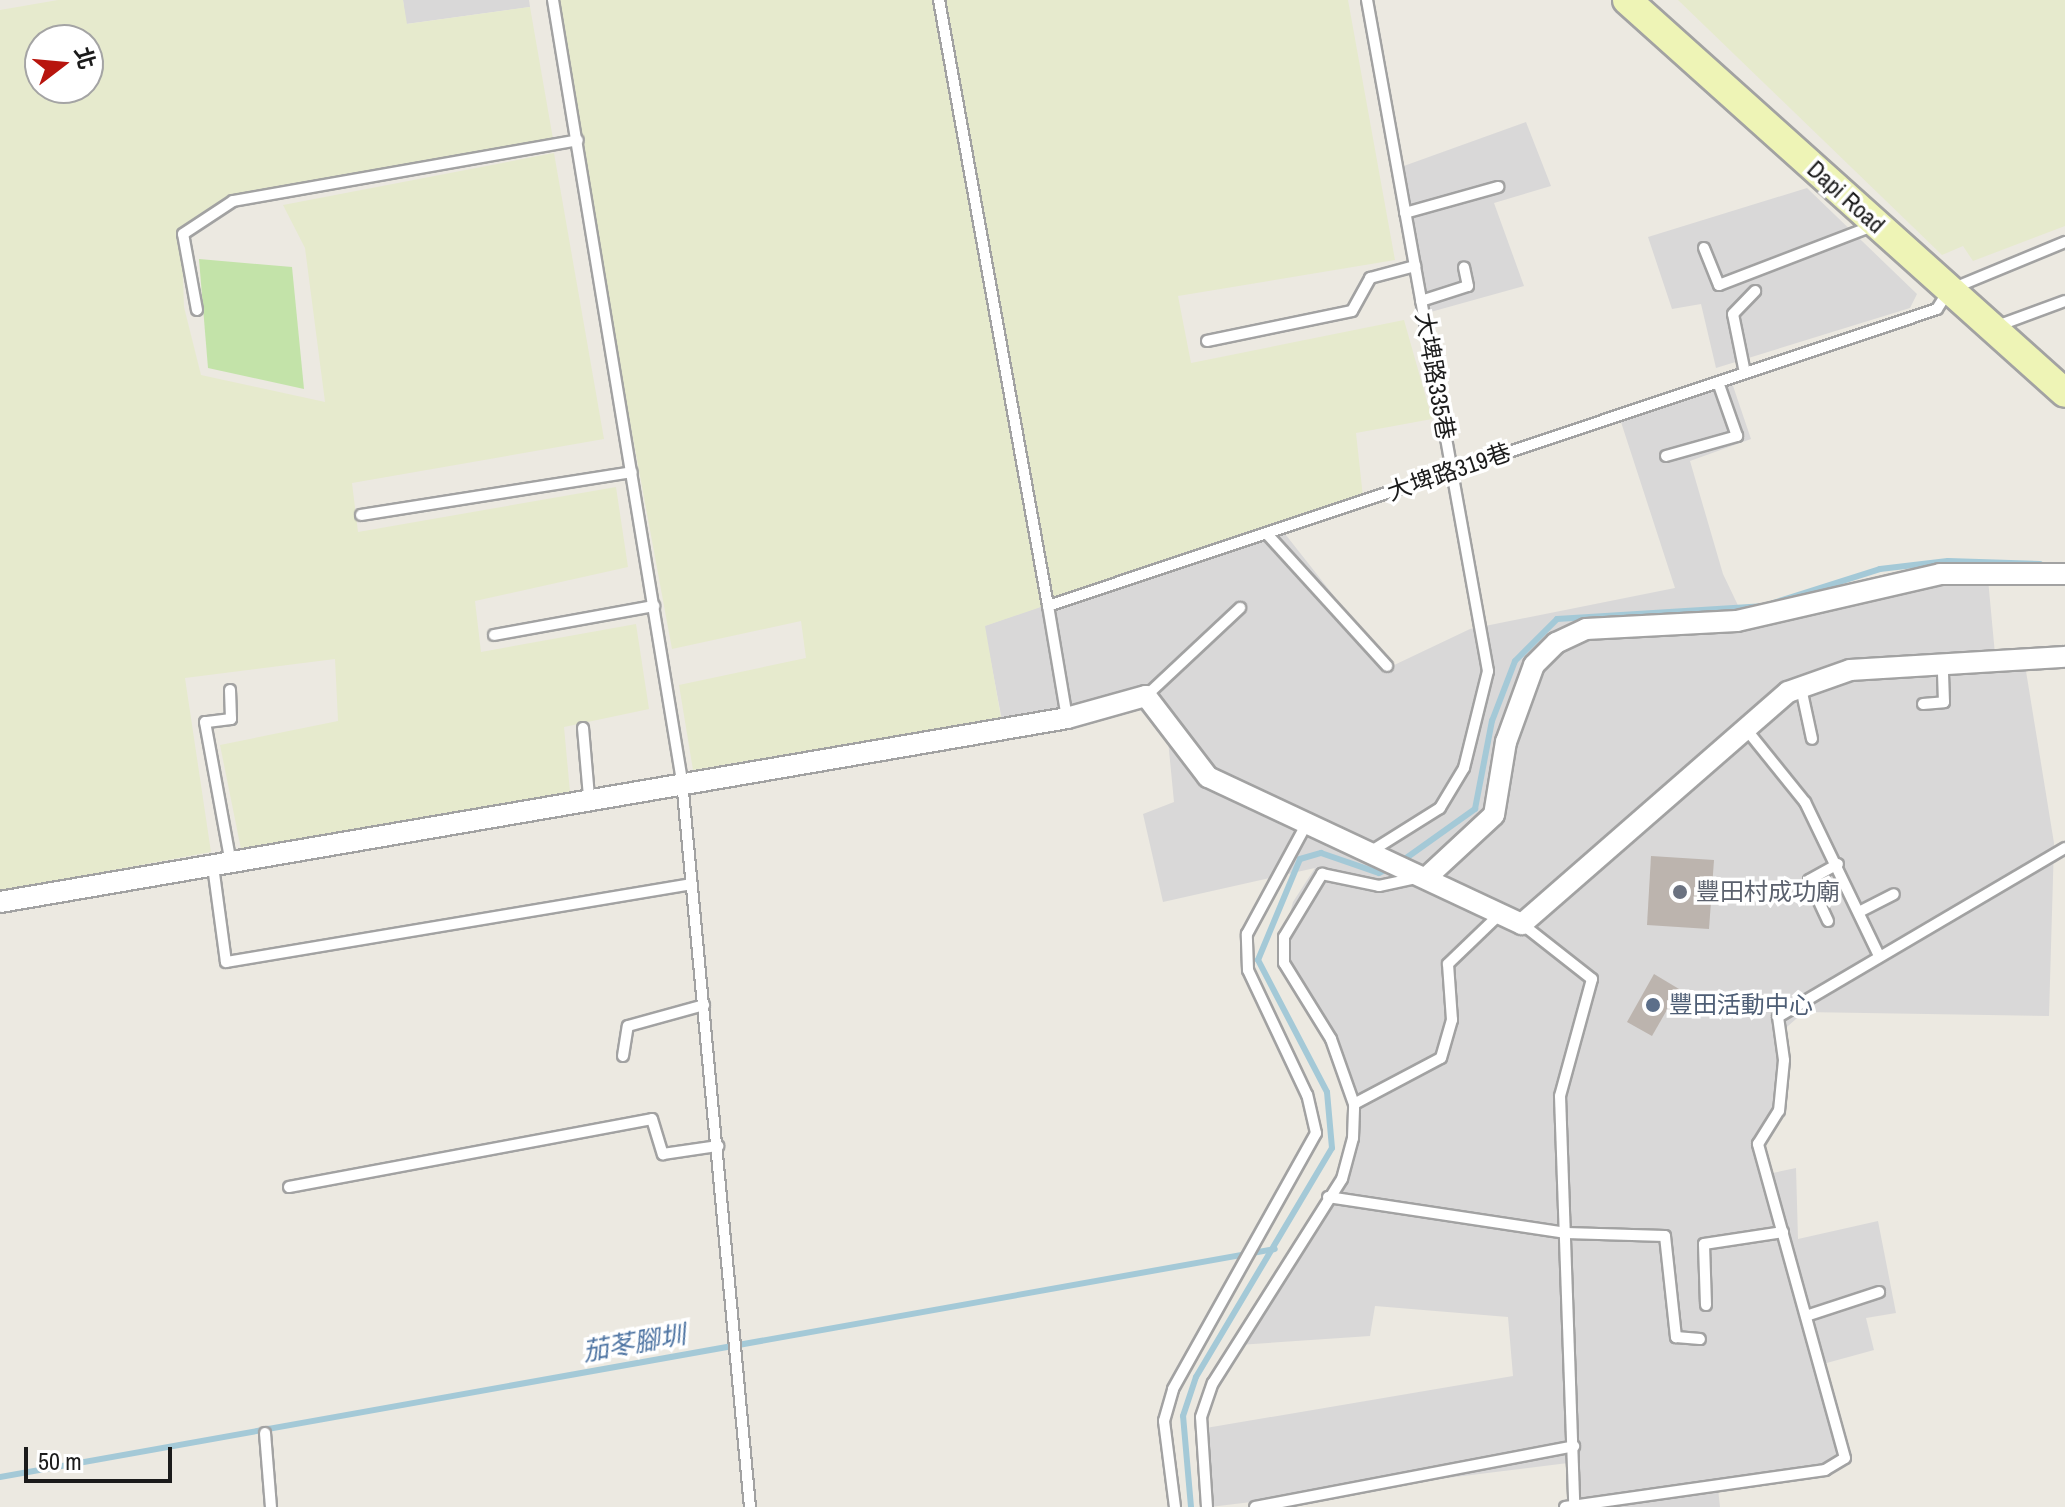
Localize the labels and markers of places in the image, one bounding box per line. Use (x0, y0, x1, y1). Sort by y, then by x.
place label: 豐田村成功廟 (1696, 878, 1840, 906)
marker: 豐田村成功廟 (1671, 883, 1689, 901)
place label: 豐田活動中心 (1669, 991, 1813, 1019)
marker: 豐田活動中心 (1644, 996, 1662, 1014)

